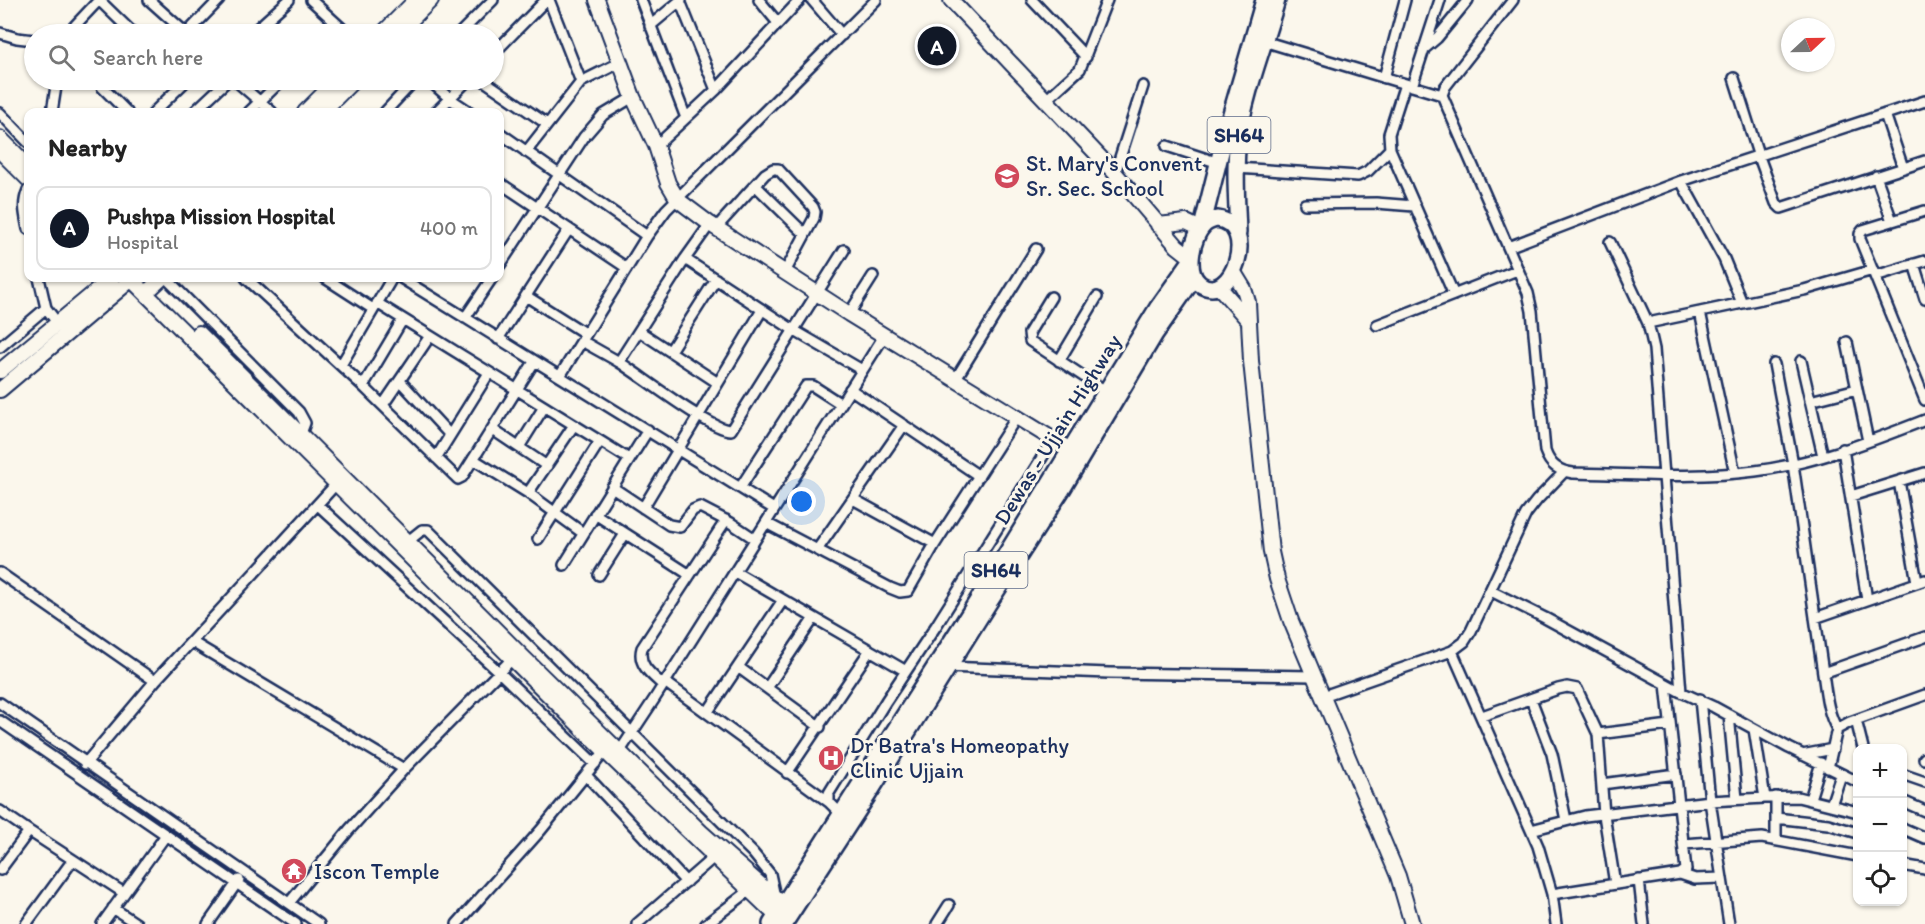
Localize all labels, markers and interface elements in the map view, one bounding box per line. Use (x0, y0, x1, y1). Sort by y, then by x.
north arrow (1781, 18, 1835, 72)
search box (24, 24, 504, 90)
pin: A (918, 24, 956, 68)
icon: search (45, 41, 78, 74)
text: Search here (93, 44, 203, 71)
road number: SH64 (1208, 117, 1270, 153)
text: Nearby (48, 131, 127, 163)
place label: St. Mary's Convent Sr. Sec. School (1026, 150, 1202, 202)
school or university icon: St. Mary's Convent Sr. Sec. School (992, 161, 1022, 191)
text: Pushpa Mission Hospital (107, 203, 335, 230)
text: A (63, 216, 76, 240)
text: 400 m (420, 216, 478, 240)
text: Hospital (107, 230, 179, 254)
street label: Dewas - Ujjain Highway (988, 329, 1127, 529)
your location (787, 487, 816, 516)
road number: SH64 (964, 552, 1028, 588)
place label: Dr Batra's Homeopathy Clinic Ujjain (850, 732, 1070, 784)
hospital icon: Dr Batra's Homeopathy Clinic Ujjain (816, 743, 846, 773)
map controls (1853, 744, 1907, 906)
button: + (1853, 744, 1907, 798)
button: − (1853, 798, 1907, 852)
button: locate (1853, 852, 1907, 906)
temple icon: Iscon Temple (279, 856, 309, 886)
place label: Iscon Temple (314, 858, 440, 885)

